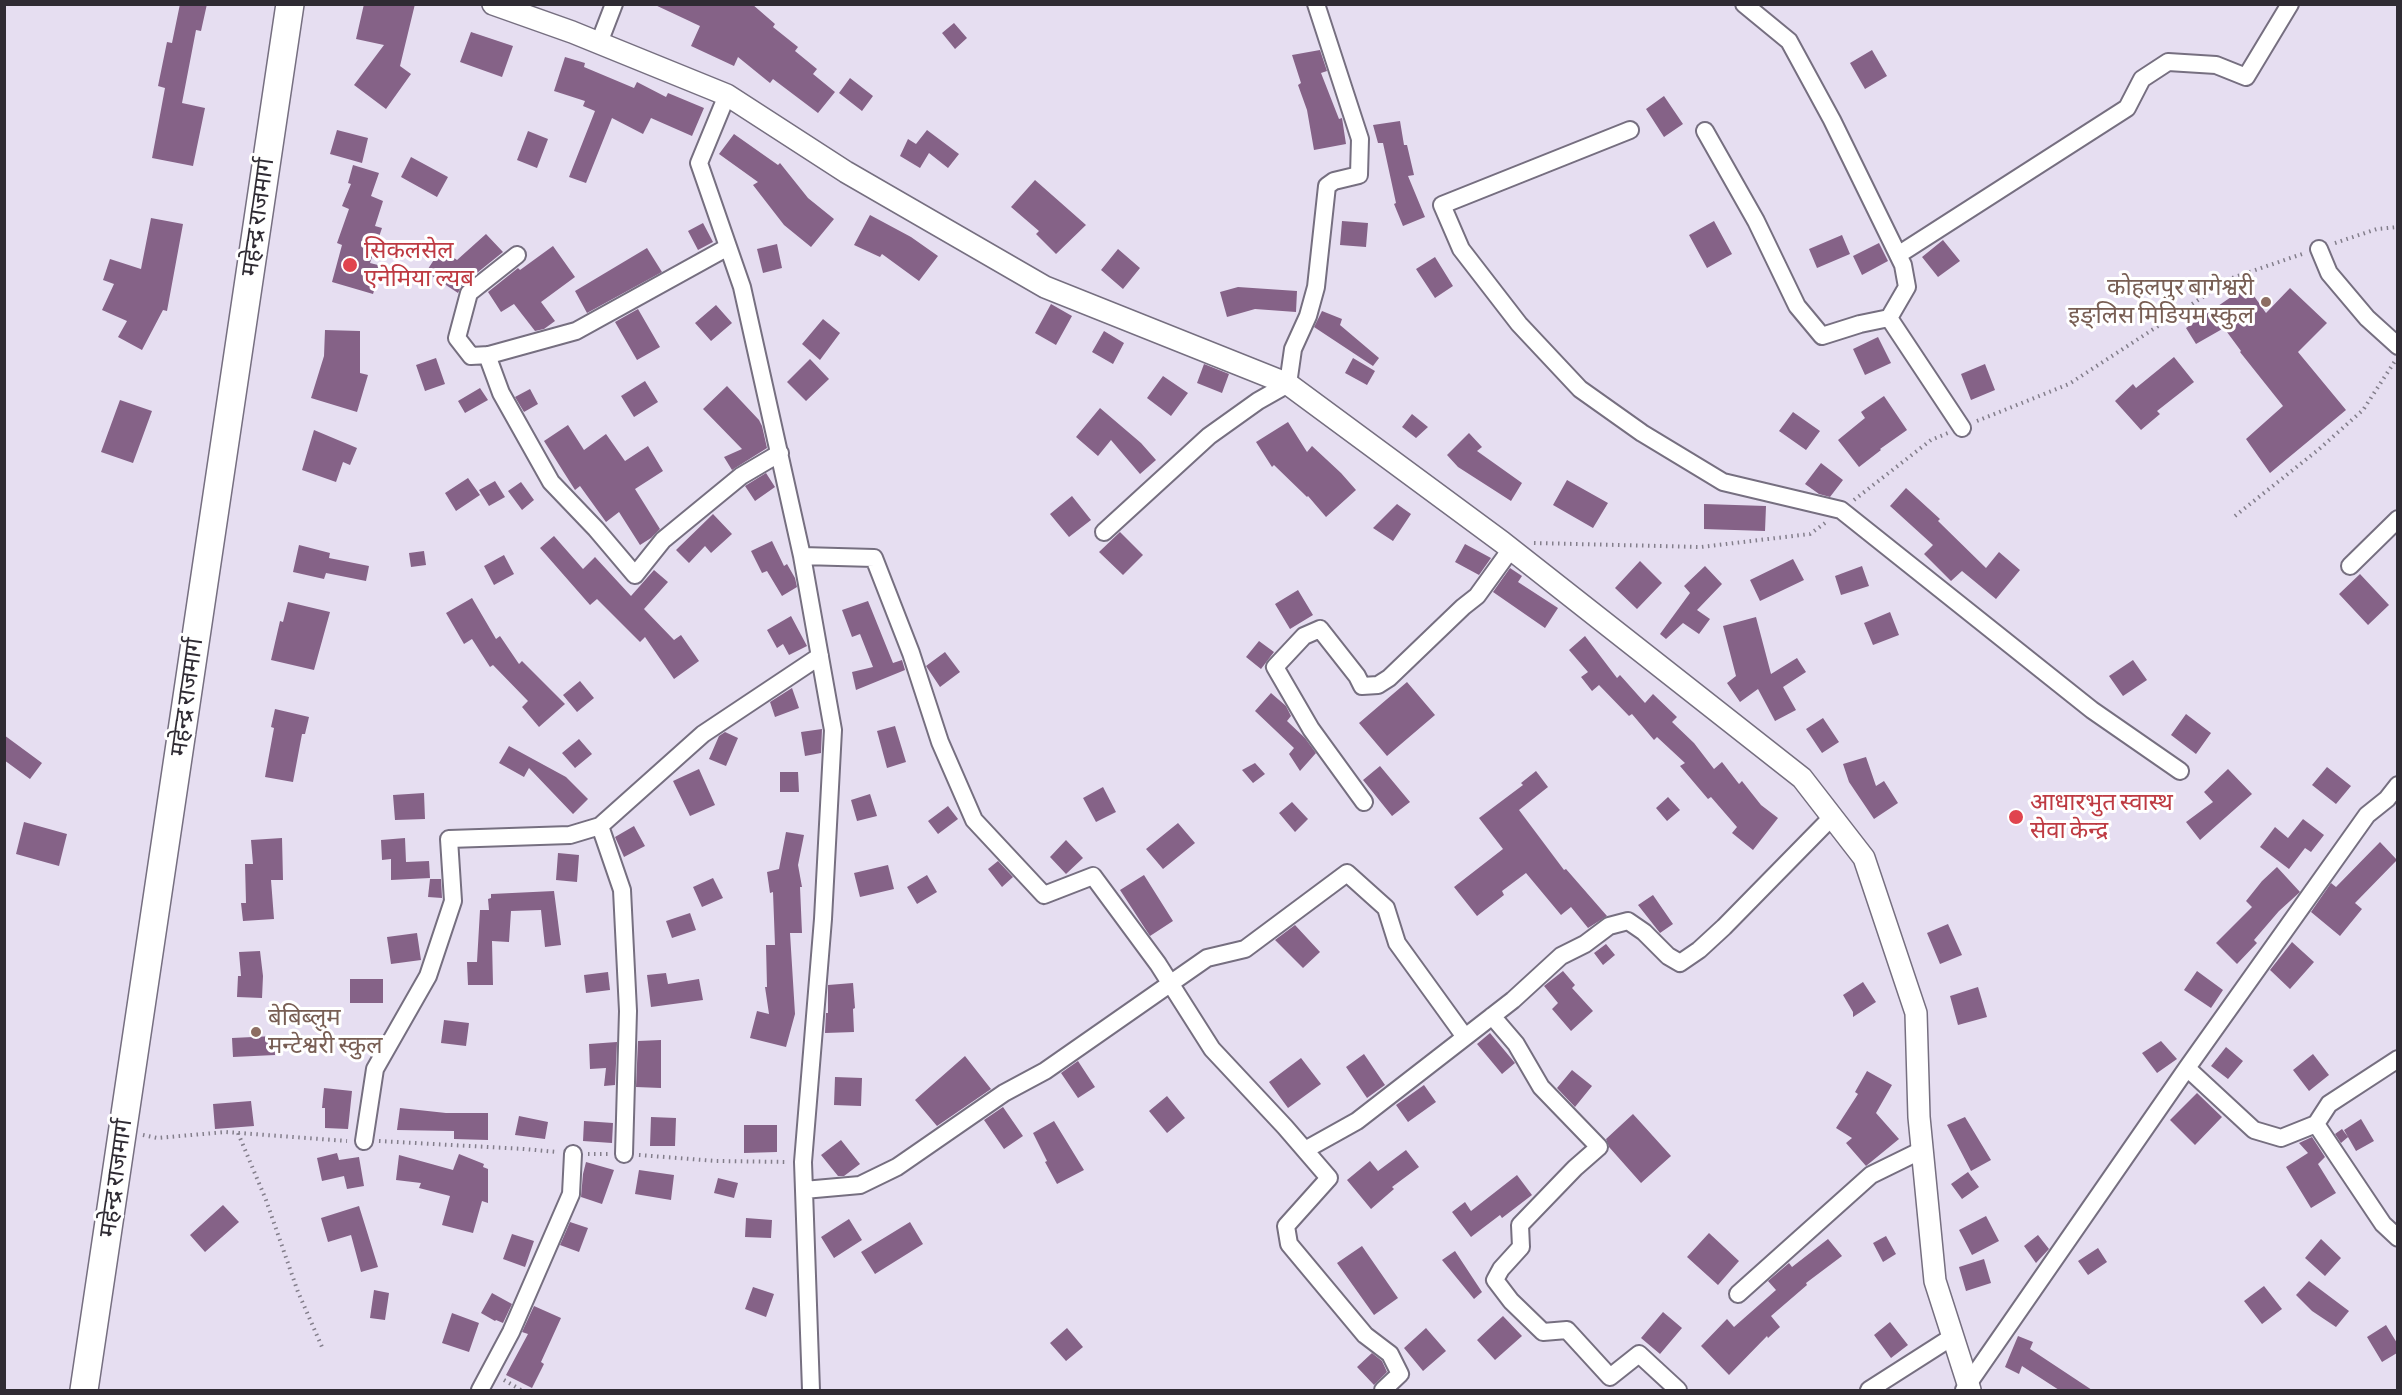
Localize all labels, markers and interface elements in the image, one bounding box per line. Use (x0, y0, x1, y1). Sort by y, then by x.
street label: महेन्द्र राजमार्ग (235, 156, 281, 278)
place label: सिकलसेल एनेमिया ल्यब (364, 237, 474, 293)
marker: सिकलसेल एनेमिया ल्यब (341, 256, 359, 274)
place label: कोहलपुर बागेश्वरी इङ्लिस मिडियम स्कुल (2068, 274, 2254, 330)
marker: कोहलपुर बागेश्वरी इङ्लिस मिडियम स्कुल (2259, 295, 2273, 309)
street label: महेन्द्र राजमार्ग (164, 636, 210, 758)
place label: आधारभुत स्वास्थ सेवा केन्द्र (2030, 789, 2173, 845)
marker: आधारभुत स्वास्थ सेवा केन्द्र (2007, 808, 2025, 826)
place label: बेबिब्लुम मन्टेश्वरी स्कुल (268, 1004, 383, 1060)
marker: बेबिब्लुम मन्टेश्वरी स्कुल (249, 1025, 263, 1039)
street label: महेन्द्र राजमार्ग (93, 1117, 139, 1239)

